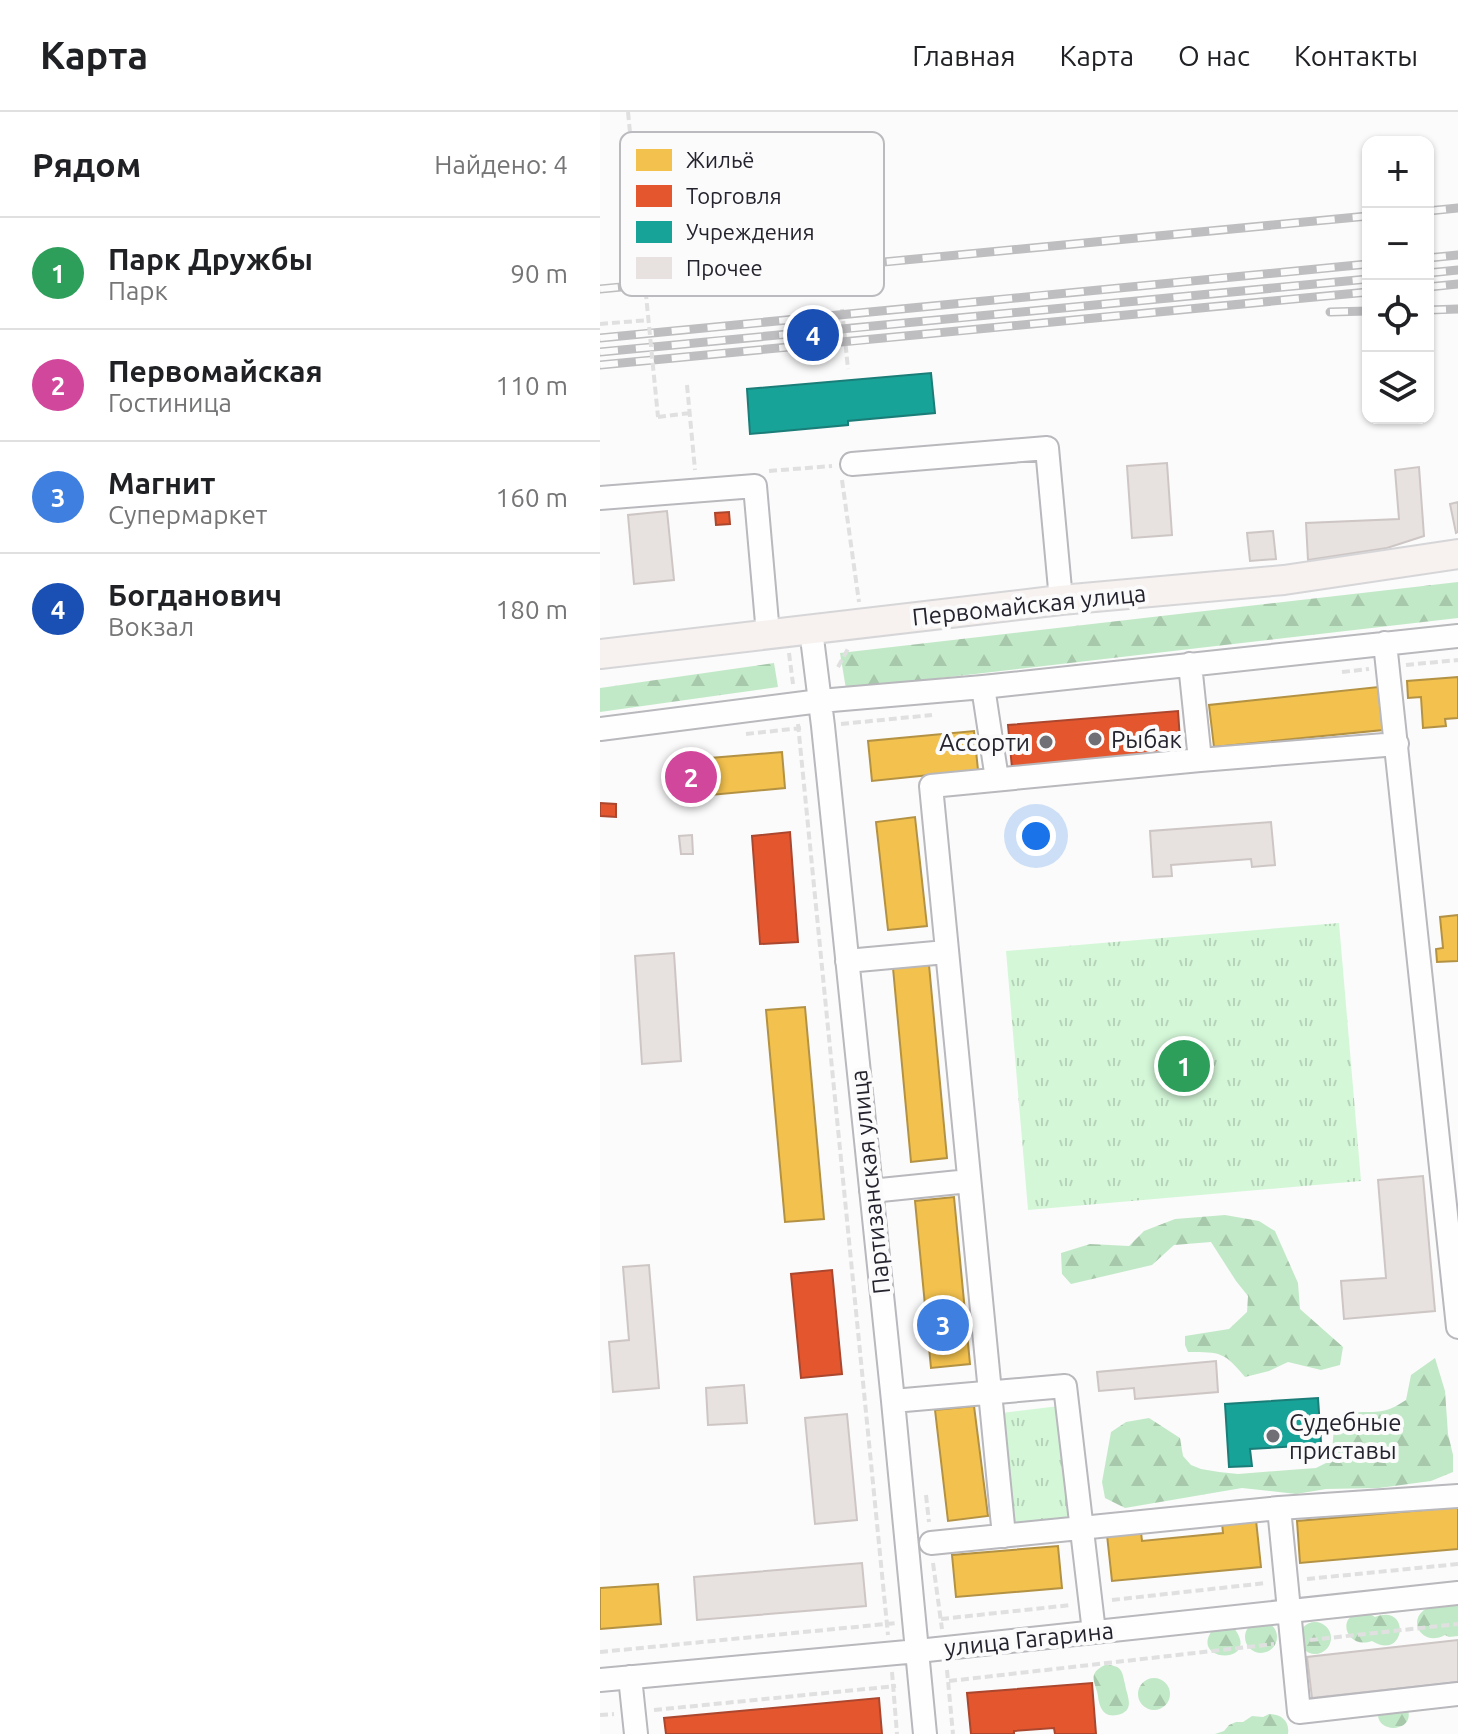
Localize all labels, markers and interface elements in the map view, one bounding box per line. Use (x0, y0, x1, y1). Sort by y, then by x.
text: Карта (40, 34, 148, 76)
text: Главная (912, 40, 1015, 71)
text: Карта (1059, 40, 1134, 71)
text: О нас (1178, 40, 1250, 71)
text: Контакты (1294, 40, 1418, 71)
legend (620, 132, 884, 296)
map controls (1362, 136, 1434, 424)
button: + (1362, 136, 1434, 208)
text: Рядом (32, 145, 141, 183)
text: Жильё (686, 147, 754, 172)
text: Найдено: 4 (434, 150, 568, 179)
text: Торговля (686, 183, 782, 208)
button: − (1362, 208, 1434, 280)
text: Учреждения (686, 219, 814, 244)
text: Парк Дружбы (108, 242, 313, 276)
text: Прочее (686, 255, 763, 280)
text: 1 (51, 259, 65, 288)
text: 90 m (510, 259, 568, 288)
text: Парк (108, 276, 168, 305)
button: locate (1362, 280, 1434, 352)
pin: 4 (787, 305, 839, 365)
button: layers (1362, 352, 1434, 424)
text: Первомайская (108, 354, 323, 388)
text: 2 (51, 371, 65, 400)
text: 110 m (496, 371, 568, 400)
text: Гостиница (108, 388, 232, 417)
text: Магнит (108, 466, 215, 500)
text: 3 (51, 483, 65, 512)
text: 160 m (496, 483, 568, 512)
text: Супермаркет (108, 500, 267, 529)
text: Богданович (108, 578, 282, 612)
street label: Первомайская улица (911, 579, 1147, 631)
text: 4 (51, 595, 65, 624)
text: 180 m (496, 595, 568, 624)
text: Вокзал (108, 612, 194, 641)
place label: Рыбак (1111, 726, 1182, 753)
place label: Ассорти (939, 729, 1030, 756)
marker: Рыбак (1086, 730, 1104, 748)
marker: Ассорти (1037, 733, 1055, 751)
pin: 2 (665, 747, 717, 807)
your location (1016, 816, 1056, 856)
pin: 1 (1158, 1036, 1210, 1096)
street label: Партизанская улица (845, 1068, 895, 1296)
pin: 3 (917, 1295, 969, 1355)
place label: Судебные приставы (1289, 1409, 1401, 1464)
marker: Судебные приставы (1264, 1427, 1282, 1445)
street label: улица Гагарина (943, 1617, 1115, 1661)

